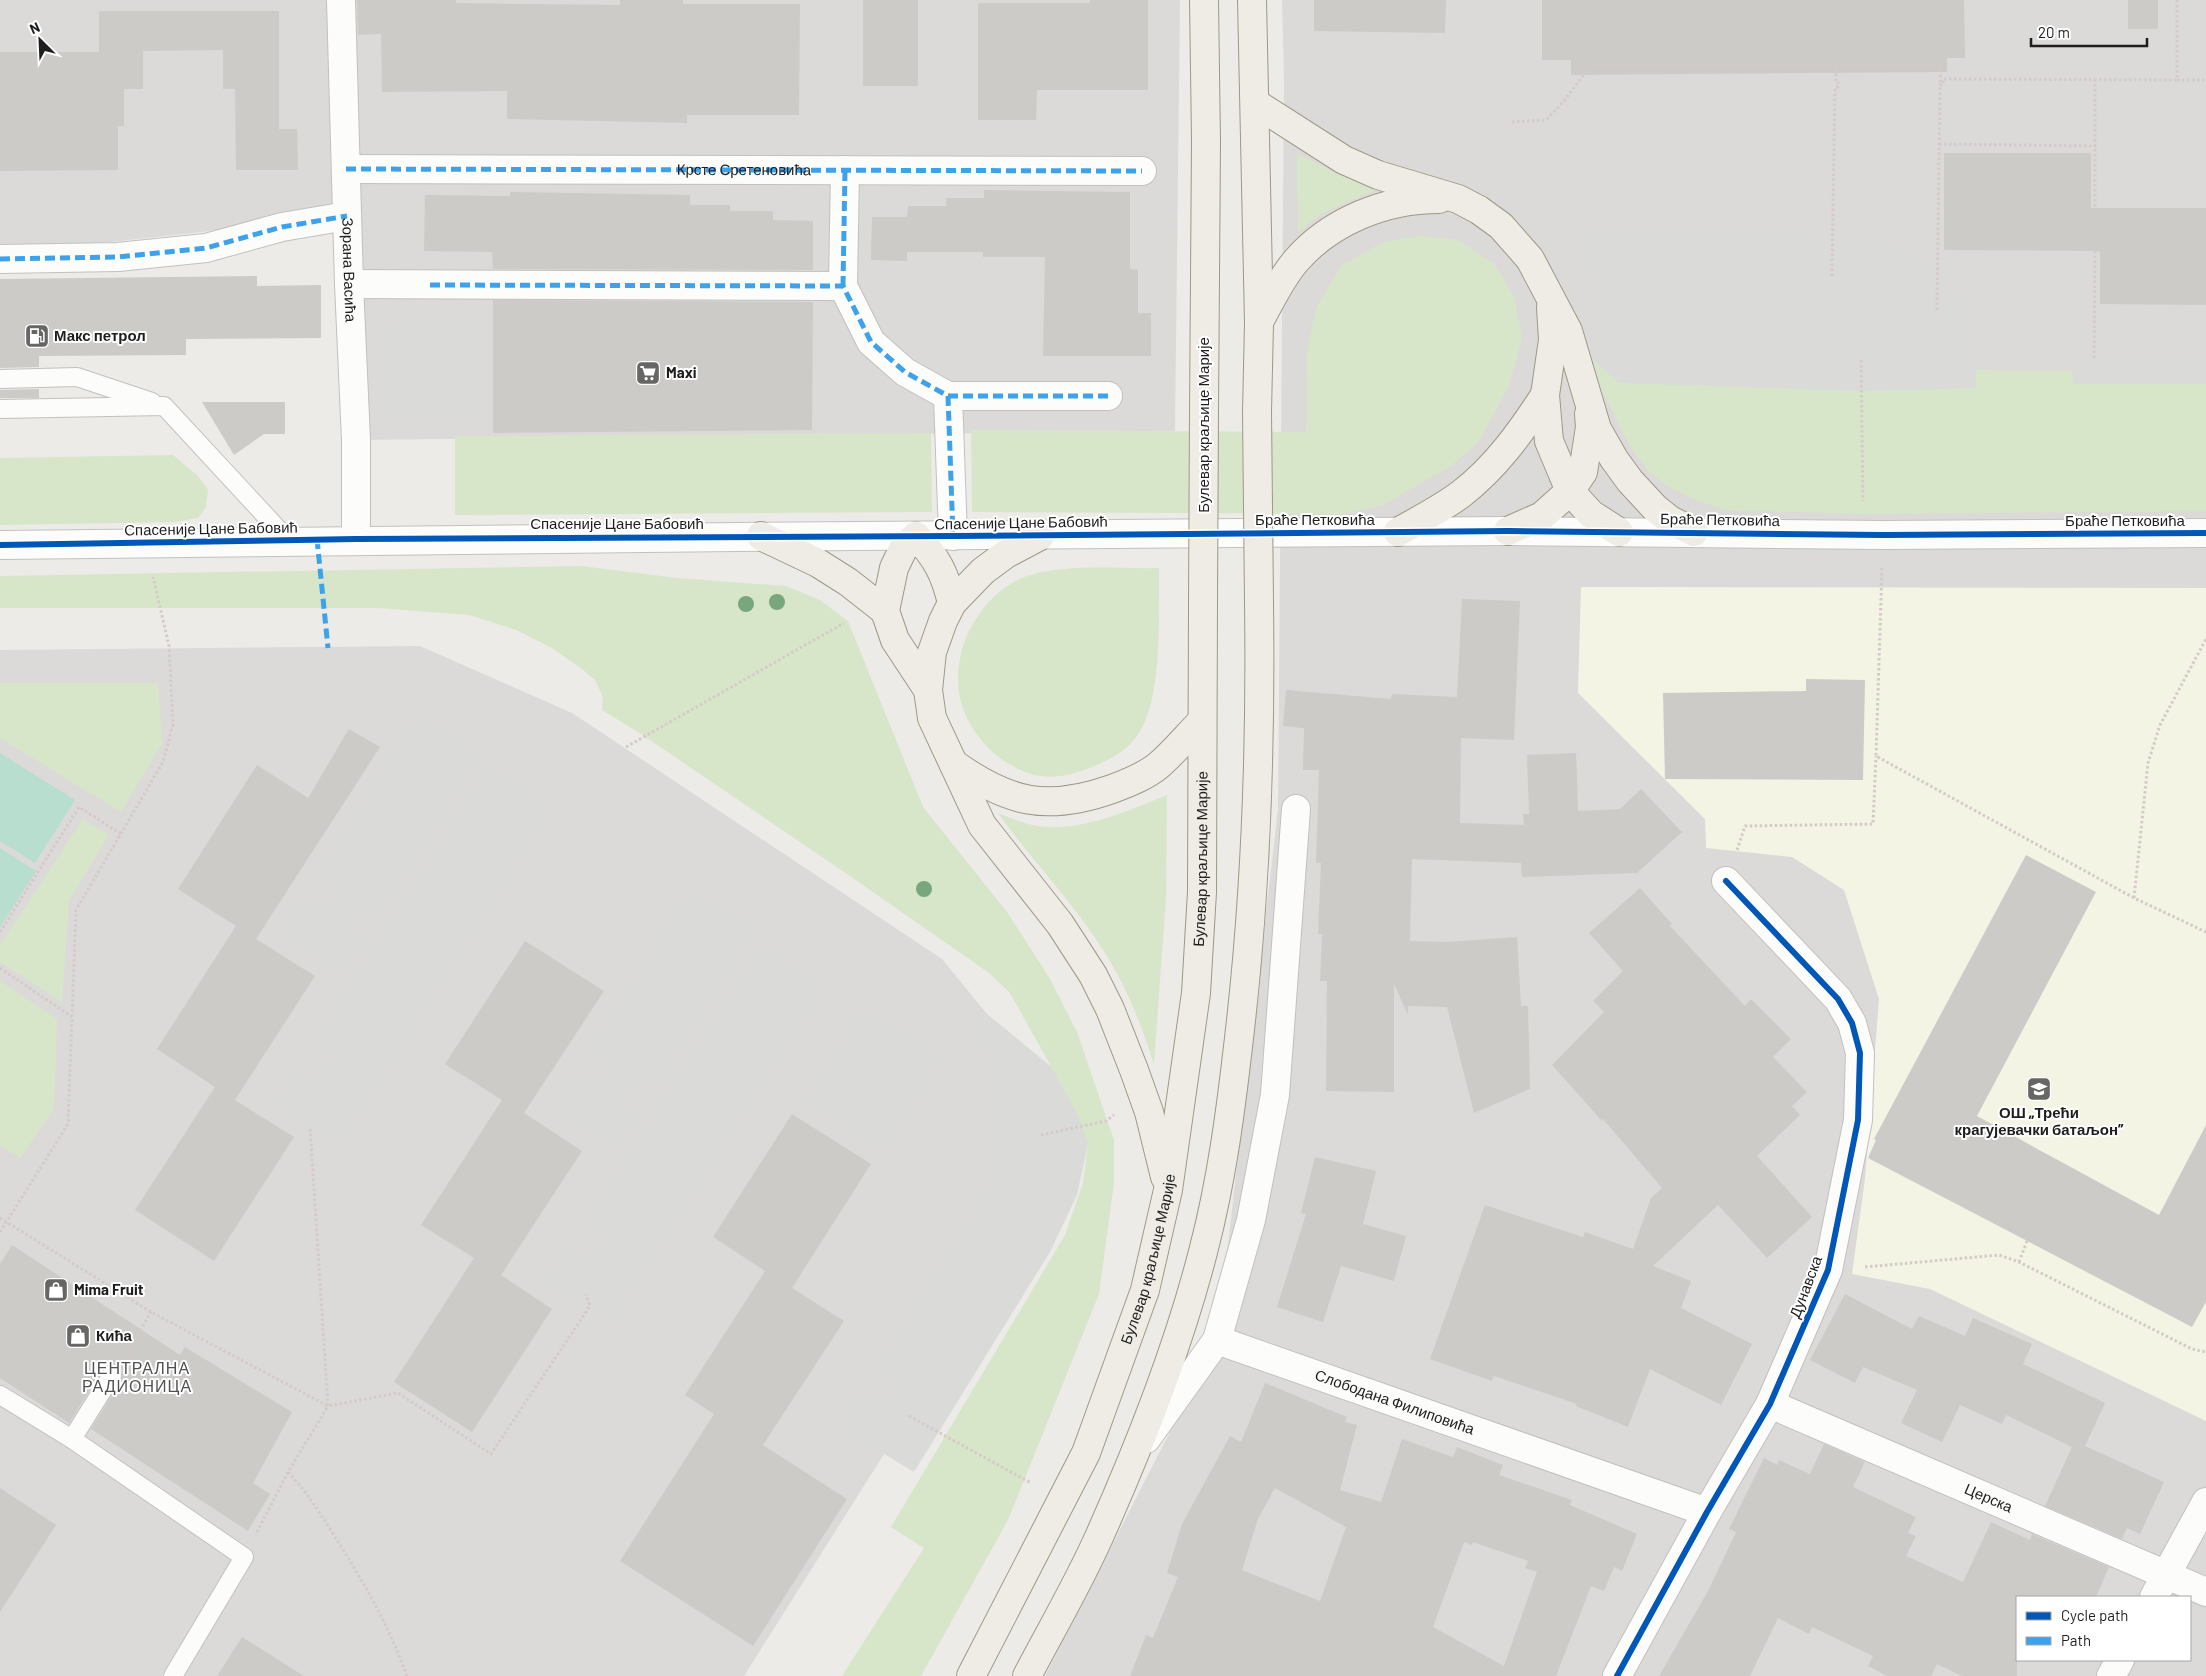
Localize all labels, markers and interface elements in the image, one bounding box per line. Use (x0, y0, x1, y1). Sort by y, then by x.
north arrow (15, 15, 65, 65)
scale bar (2031, 15, 2147, 47)
text: N (27, 18, 42, 37)
text: 20 m (2038, 23, 2070, 41)
street label: Крсте Сретеновића (677, 160, 812, 178)
street label: Зорана Васића (339, 217, 361, 323)
fuel station icon: Макс петрол (24, 323, 50, 349)
place label: Макс петрол (54, 326, 146, 344)
street label: Булевар краљице Марије (1194, 337, 1212, 513)
supermarket icon: Maxi (635, 360, 661, 386)
place label: Maxi (666, 363, 697, 381)
street label: Браће Петковића (1660, 509, 1781, 529)
street label: Браће Петковића (1255, 510, 1376, 528)
street label: Спасеније Цане Бабовић (934, 511, 1108, 533)
street label: Браће Петковића (2065, 511, 2186, 529)
street label: Спасеније Цане Бабовић (530, 514, 704, 532)
street label: Спасеније Цане Бабовић (124, 517, 298, 539)
street label: Булевар краљице Марије (1189, 771, 1210, 947)
school or university icon: ОШ „Трећи крагујевачки батаљон” (2026, 1076, 2052, 1102)
place label: ОШ „Трећи крагујевачки батаљон” (1954, 1103, 2124, 1138)
street label: Булевар краљице Марије (1116, 1173, 1178, 1346)
street label: Дунавска (1785, 1252, 1825, 1320)
shop icon: Mima Fruit (43, 1277, 69, 1303)
place label: Mima Fruit (74, 1280, 144, 1298)
shop icon: Кића (65, 1323, 91, 1349)
place label: Кића (96, 1326, 133, 1344)
district label: ЦЕНТРАЛНА РАДИОНИЦА (82, 1358, 192, 1395)
street label: Слободана Филиповића (1313, 1365, 1478, 1438)
street label: Церска (1962, 1479, 2016, 1516)
legend (2016, 1596, 2191, 1661)
text: Cycle path (2061, 1606, 2128, 1624)
text: Path (2061, 1631, 2091, 1649)

